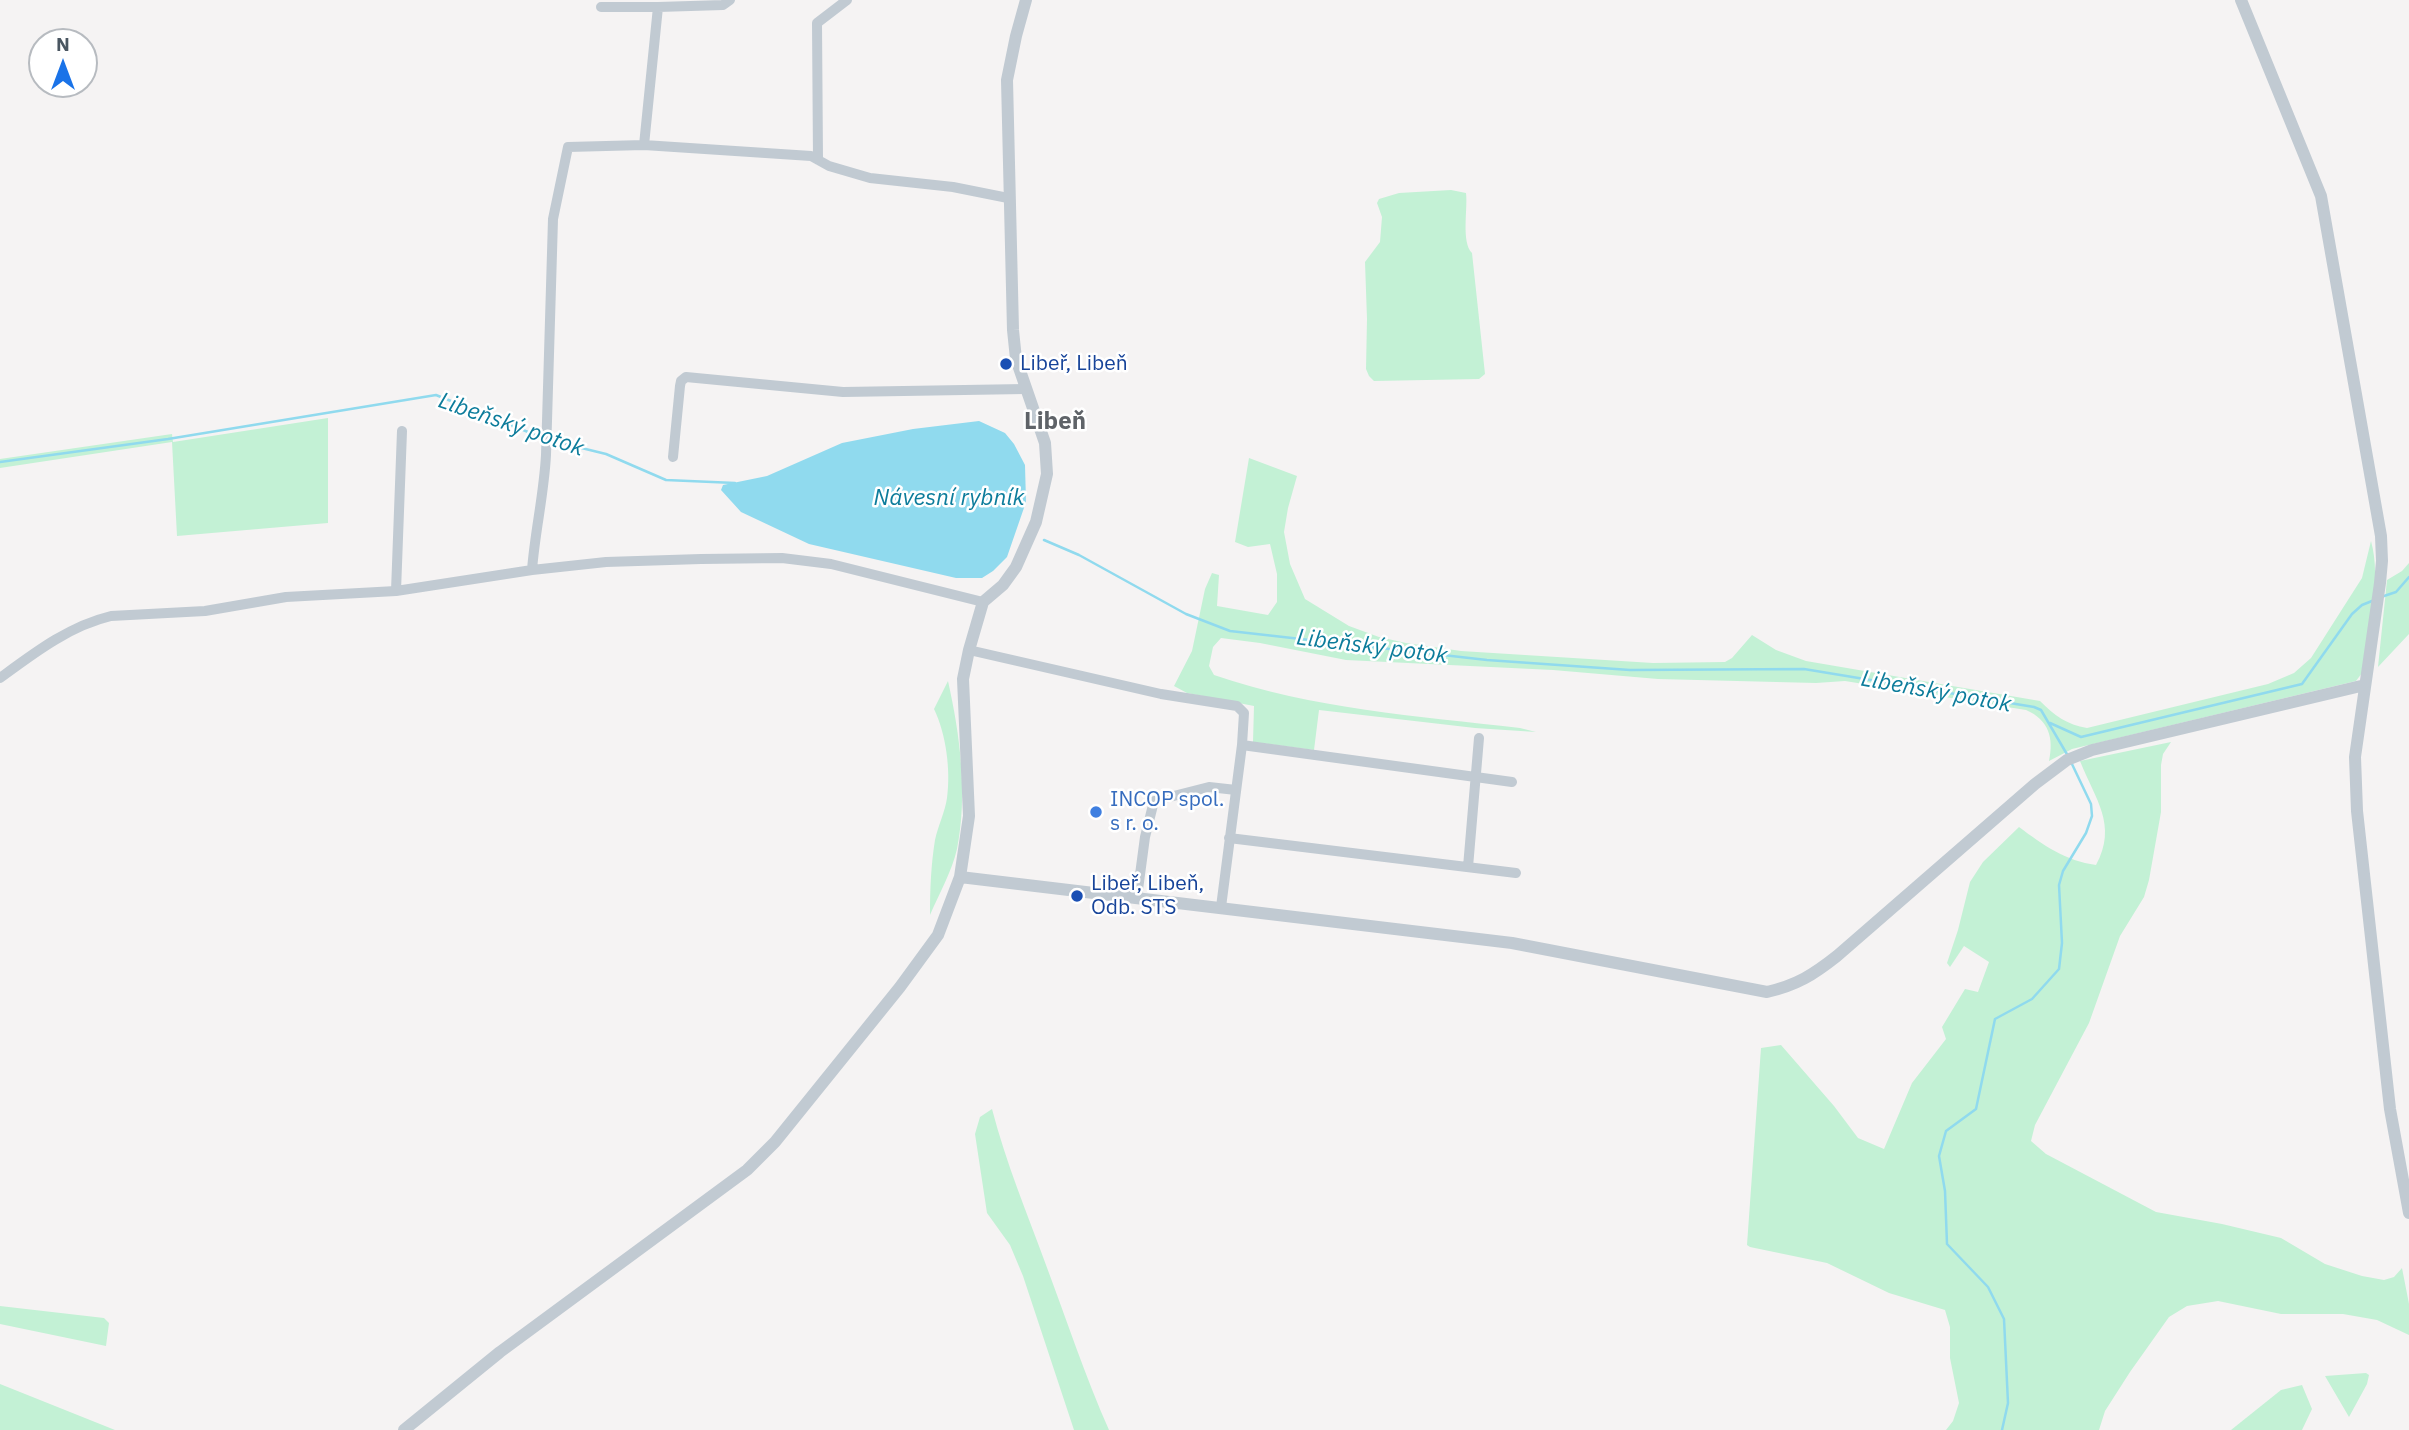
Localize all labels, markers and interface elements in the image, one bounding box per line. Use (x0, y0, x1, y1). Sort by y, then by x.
north arrow (28, 28, 98, 98)
text: N (56, 32, 70, 56)
place label: Libeř, Libeň (1020, 351, 1128, 377)
marker: Libeř, Libeň (998, 356, 1014, 372)
water label: Libeňský potok (435, 387, 587, 463)
district label: Libeň (1024, 408, 1086, 436)
water label: Návesní rybník (874, 484, 1024, 512)
water label: Libeňský potok (1295, 624, 1449, 670)
water label: Libeňský potok (1859, 665, 2013, 719)
place label: INCOP spol. s r. o. (1110, 787, 1224, 837)
marker: INCOP spol. s r. o. (1088, 804, 1104, 820)
place label: Libeř, Libeň, Odb. STS (1091, 871, 1204, 921)
marker: Libeř, Libeň, Odb. STS (1069, 888, 1085, 904)

